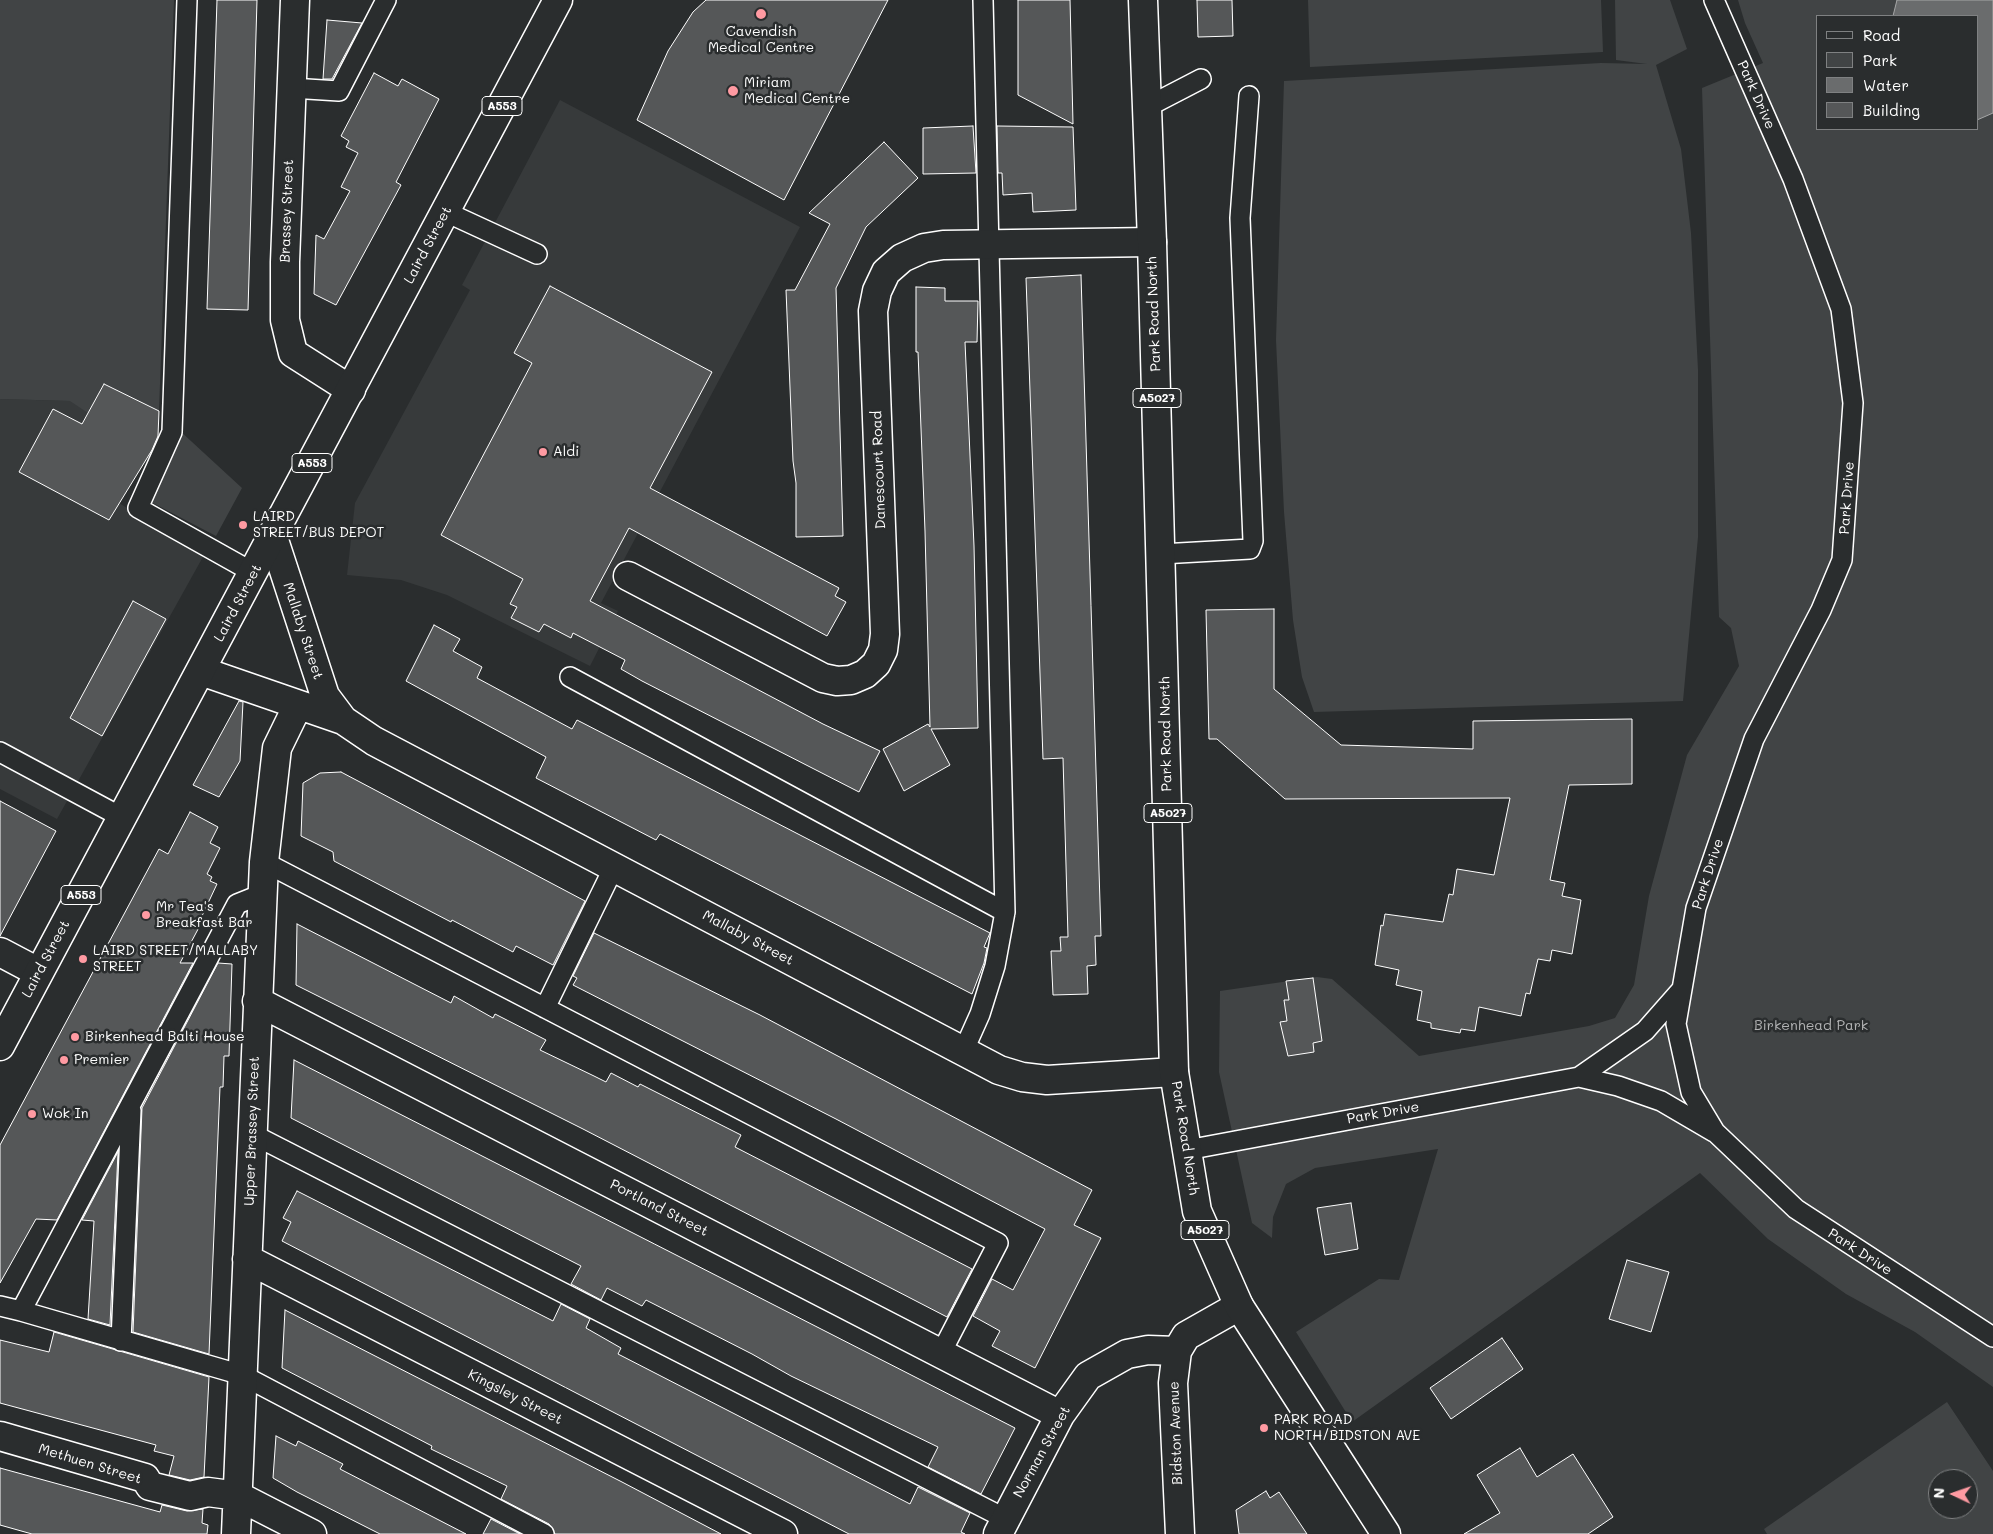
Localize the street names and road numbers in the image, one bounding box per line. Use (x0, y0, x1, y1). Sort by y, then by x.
street label: Park Drive (1733, 58, 1779, 132)
road number: A553 (482, 96, 522, 115)
street label: Brassey Street (277, 159, 297, 263)
street label: Laird Street (401, 203, 455, 287)
street label: Park Road North (1144, 256, 1164, 372)
road number: A5027 (1133, 388, 1181, 408)
street label: Danescourt Road (869, 411, 889, 529)
road number: A553 (292, 453, 332, 472)
street label: Park Drive (1836, 461, 1858, 535)
street label: Laird Street (211, 561, 265, 645)
street label: Mallaby Street (279, 580, 327, 682)
street label: Park Road North (1157, 676, 1175, 792)
road number: A5027 (1144, 804, 1192, 822)
street label: Park Drive (1689, 837, 1727, 911)
road number: A553 (61, 886, 101, 904)
street label: Mallaby Street (700, 907, 796, 969)
street label: Laird Street (19, 917, 73, 1001)
street label: Upper Brassey Street (241, 1056, 263, 1206)
street label: Park Road North (1168, 1080, 1202, 1196)
street label: Park Drive (1345, 1098, 1421, 1128)
street label: Portland Street (607, 1176, 711, 1240)
road number: A5027 (1181, 1220, 1229, 1240)
street label: Park Drive (1825, 1225, 1895, 1279)
street label: Kingsley Street (465, 1366, 565, 1428)
street label: Bidston Avenue (1166, 1381, 1186, 1485)
street label: Norman Street (1010, 1403, 1074, 1501)
street label: Methuen Street (36, 1440, 144, 1488)

